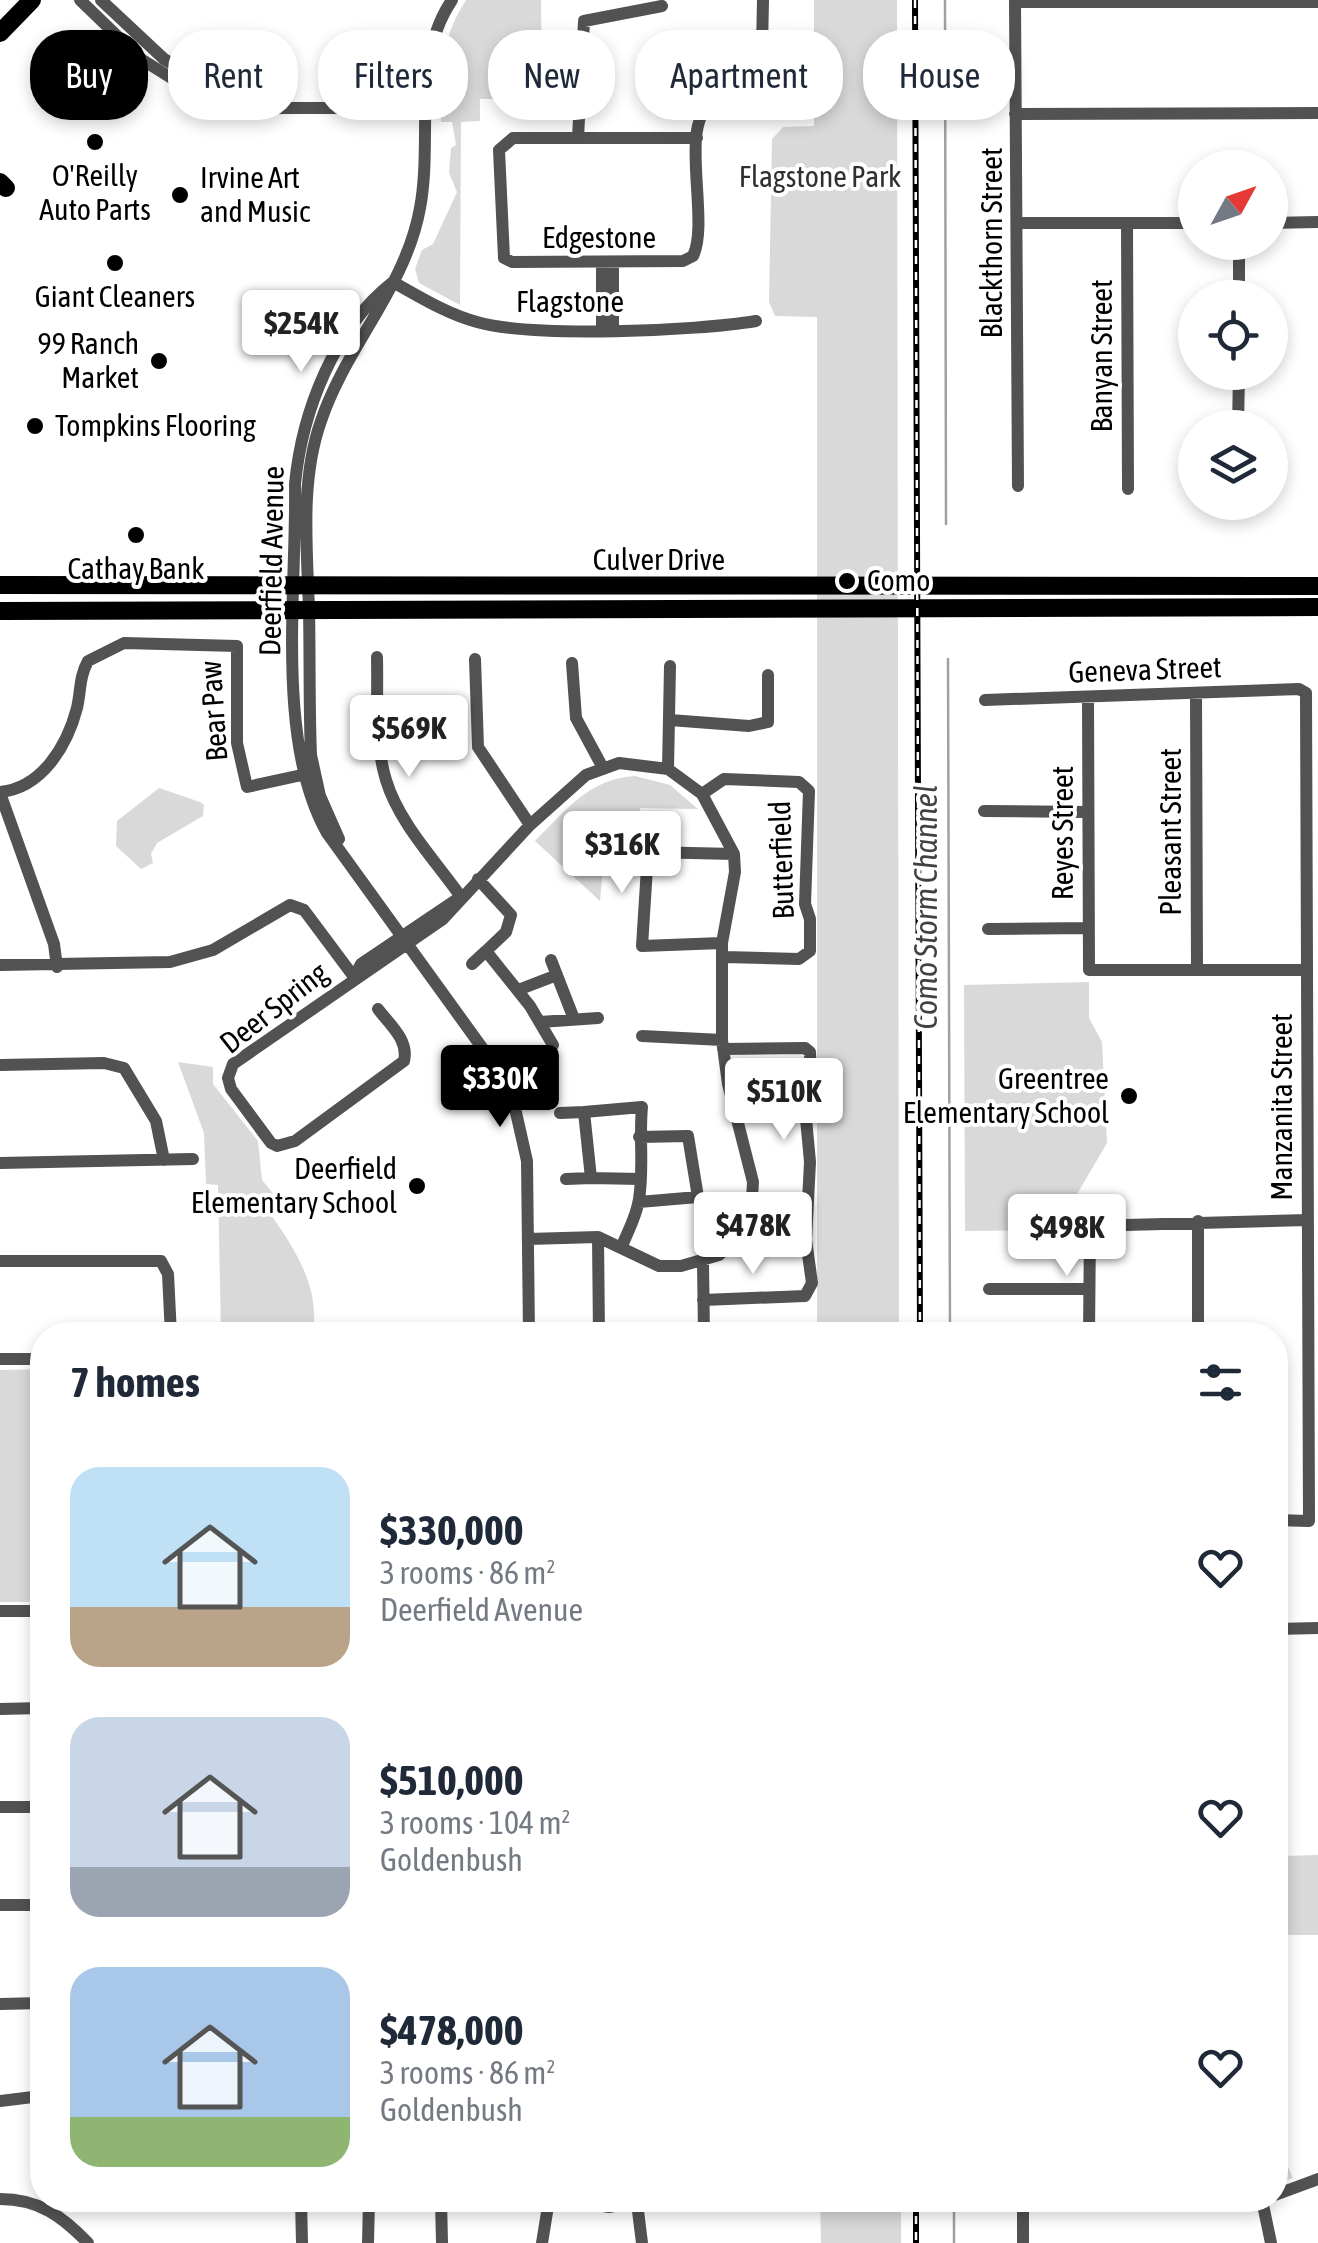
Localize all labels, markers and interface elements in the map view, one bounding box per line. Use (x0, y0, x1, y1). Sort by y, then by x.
chip: Buy (30, 30, 148, 120)
chip: Rent (168, 30, 298, 120)
chip: Filters (318, 30, 468, 120)
chip: New (488, 30, 615, 120)
chip: Apartment (635, 30, 843, 120)
chip: House (863, 30, 1015, 120)
marker: O'Reilly Auto Parts (84, 131, 106, 153)
street label: Blackthorn Street (974, 147, 1008, 339)
north arrow (1178, 150, 1288, 260)
map controls (1178, 150, 1288, 520)
place label: O'Reilly Auto Parts (39, 158, 151, 226)
park label: Flagstone Park (739, 159, 901, 193)
place label: Irvine Art and Music (200, 160, 311, 228)
marker: Irvine Art and Music (169, 184, 191, 206)
street label: Edgestone (542, 220, 656, 254)
marker: Giant Cleaners (104, 252, 126, 274)
place label: Giant Cleaners (35, 279, 195, 313)
street label: Banyan Street (1084, 279, 1118, 433)
button: locate (1178, 280, 1288, 390)
street label: Flagstone (516, 284, 624, 318)
pin: $254K (231, 290, 371, 375)
text: $254K (264, 304, 338, 341)
place label: 99 Ranch Market (38, 326, 139, 394)
marker: 99 Ranch Market (148, 350, 170, 372)
place label: Tompkins Flooring (55, 408, 256, 442)
button: layers (1178, 410, 1288, 520)
marker: Tompkins Flooring (24, 415, 46, 437)
street label: Deerfield Avenue (252, 466, 290, 656)
marker: Cathay Bank (125, 524, 147, 546)
street label: Culver Drive (593, 542, 725, 576)
place label: Cathay Bank (68, 551, 204, 585)
place label: Como (867, 563, 930, 597)
marker: Como (836, 570, 858, 592)
street label: Geneva Street (1068, 649, 1222, 689)
street label: Bear Paw (193, 660, 233, 762)
pin: $569K (339, 695, 479, 780)
text: $569K (372, 709, 446, 746)
street label: Pleasant Street (1153, 748, 1187, 916)
street label: Reyes Street (1045, 766, 1079, 900)
water label: Como Storm Channel (907, 785, 944, 1030)
street label: Butterfield (762, 800, 800, 920)
pin: $316K (552, 811, 692, 896)
text: $316K (585, 825, 659, 862)
street label: Deer Spring (213, 955, 334, 1060)
street label: Manzanita Street (1264, 1013, 1298, 1201)
pin: $330K (430, 1045, 570, 1130)
pin: $510K (714, 1058, 854, 1143)
text: $330K (463, 1059, 537, 1096)
place label: Greentree Elementary School (903, 1061, 1109, 1129)
text: $510K (747, 1072, 821, 1109)
marker: Greentree Elementary School (1118, 1085, 1140, 1107)
place label: Deerfield Elementary School (191, 1151, 397, 1219)
marker: Deerfield Elementary School (406, 1175, 428, 1197)
pin: $478K (683, 1192, 823, 1277)
pin: $498K (997, 1194, 1137, 1279)
text: $478K (716, 1206, 790, 1243)
text: $498K (1030, 1208, 1104, 1245)
icon: filters (1193, 1355, 1248, 1410)
text: 7 homes (70, 1358, 200, 1406)
text: $330,000 (380, 1506, 524, 1554)
icon: home (150, 1507, 270, 1627)
icon: heart (1193, 1540, 1248, 1595)
text: 3 rooms · 86 m² (380, 1554, 555, 1591)
text: Deerfield Avenue (380, 1591, 583, 1628)
text: $510,000 (380, 1756, 524, 1804)
icon: home (150, 1757, 270, 1877)
icon: heart (1193, 1790, 1248, 1845)
text: 3 rooms · 104 m² (380, 1804, 570, 1841)
text: Goldenbush (380, 1841, 523, 1878)
text: $478,000 (380, 2006, 524, 2054)
icon: home (150, 2007, 270, 2127)
icon: heart (1193, 2040, 1248, 2095)
text: 3 rooms · 86 m² (380, 2054, 555, 2091)
text: Goldenbush (380, 2091, 523, 2128)

